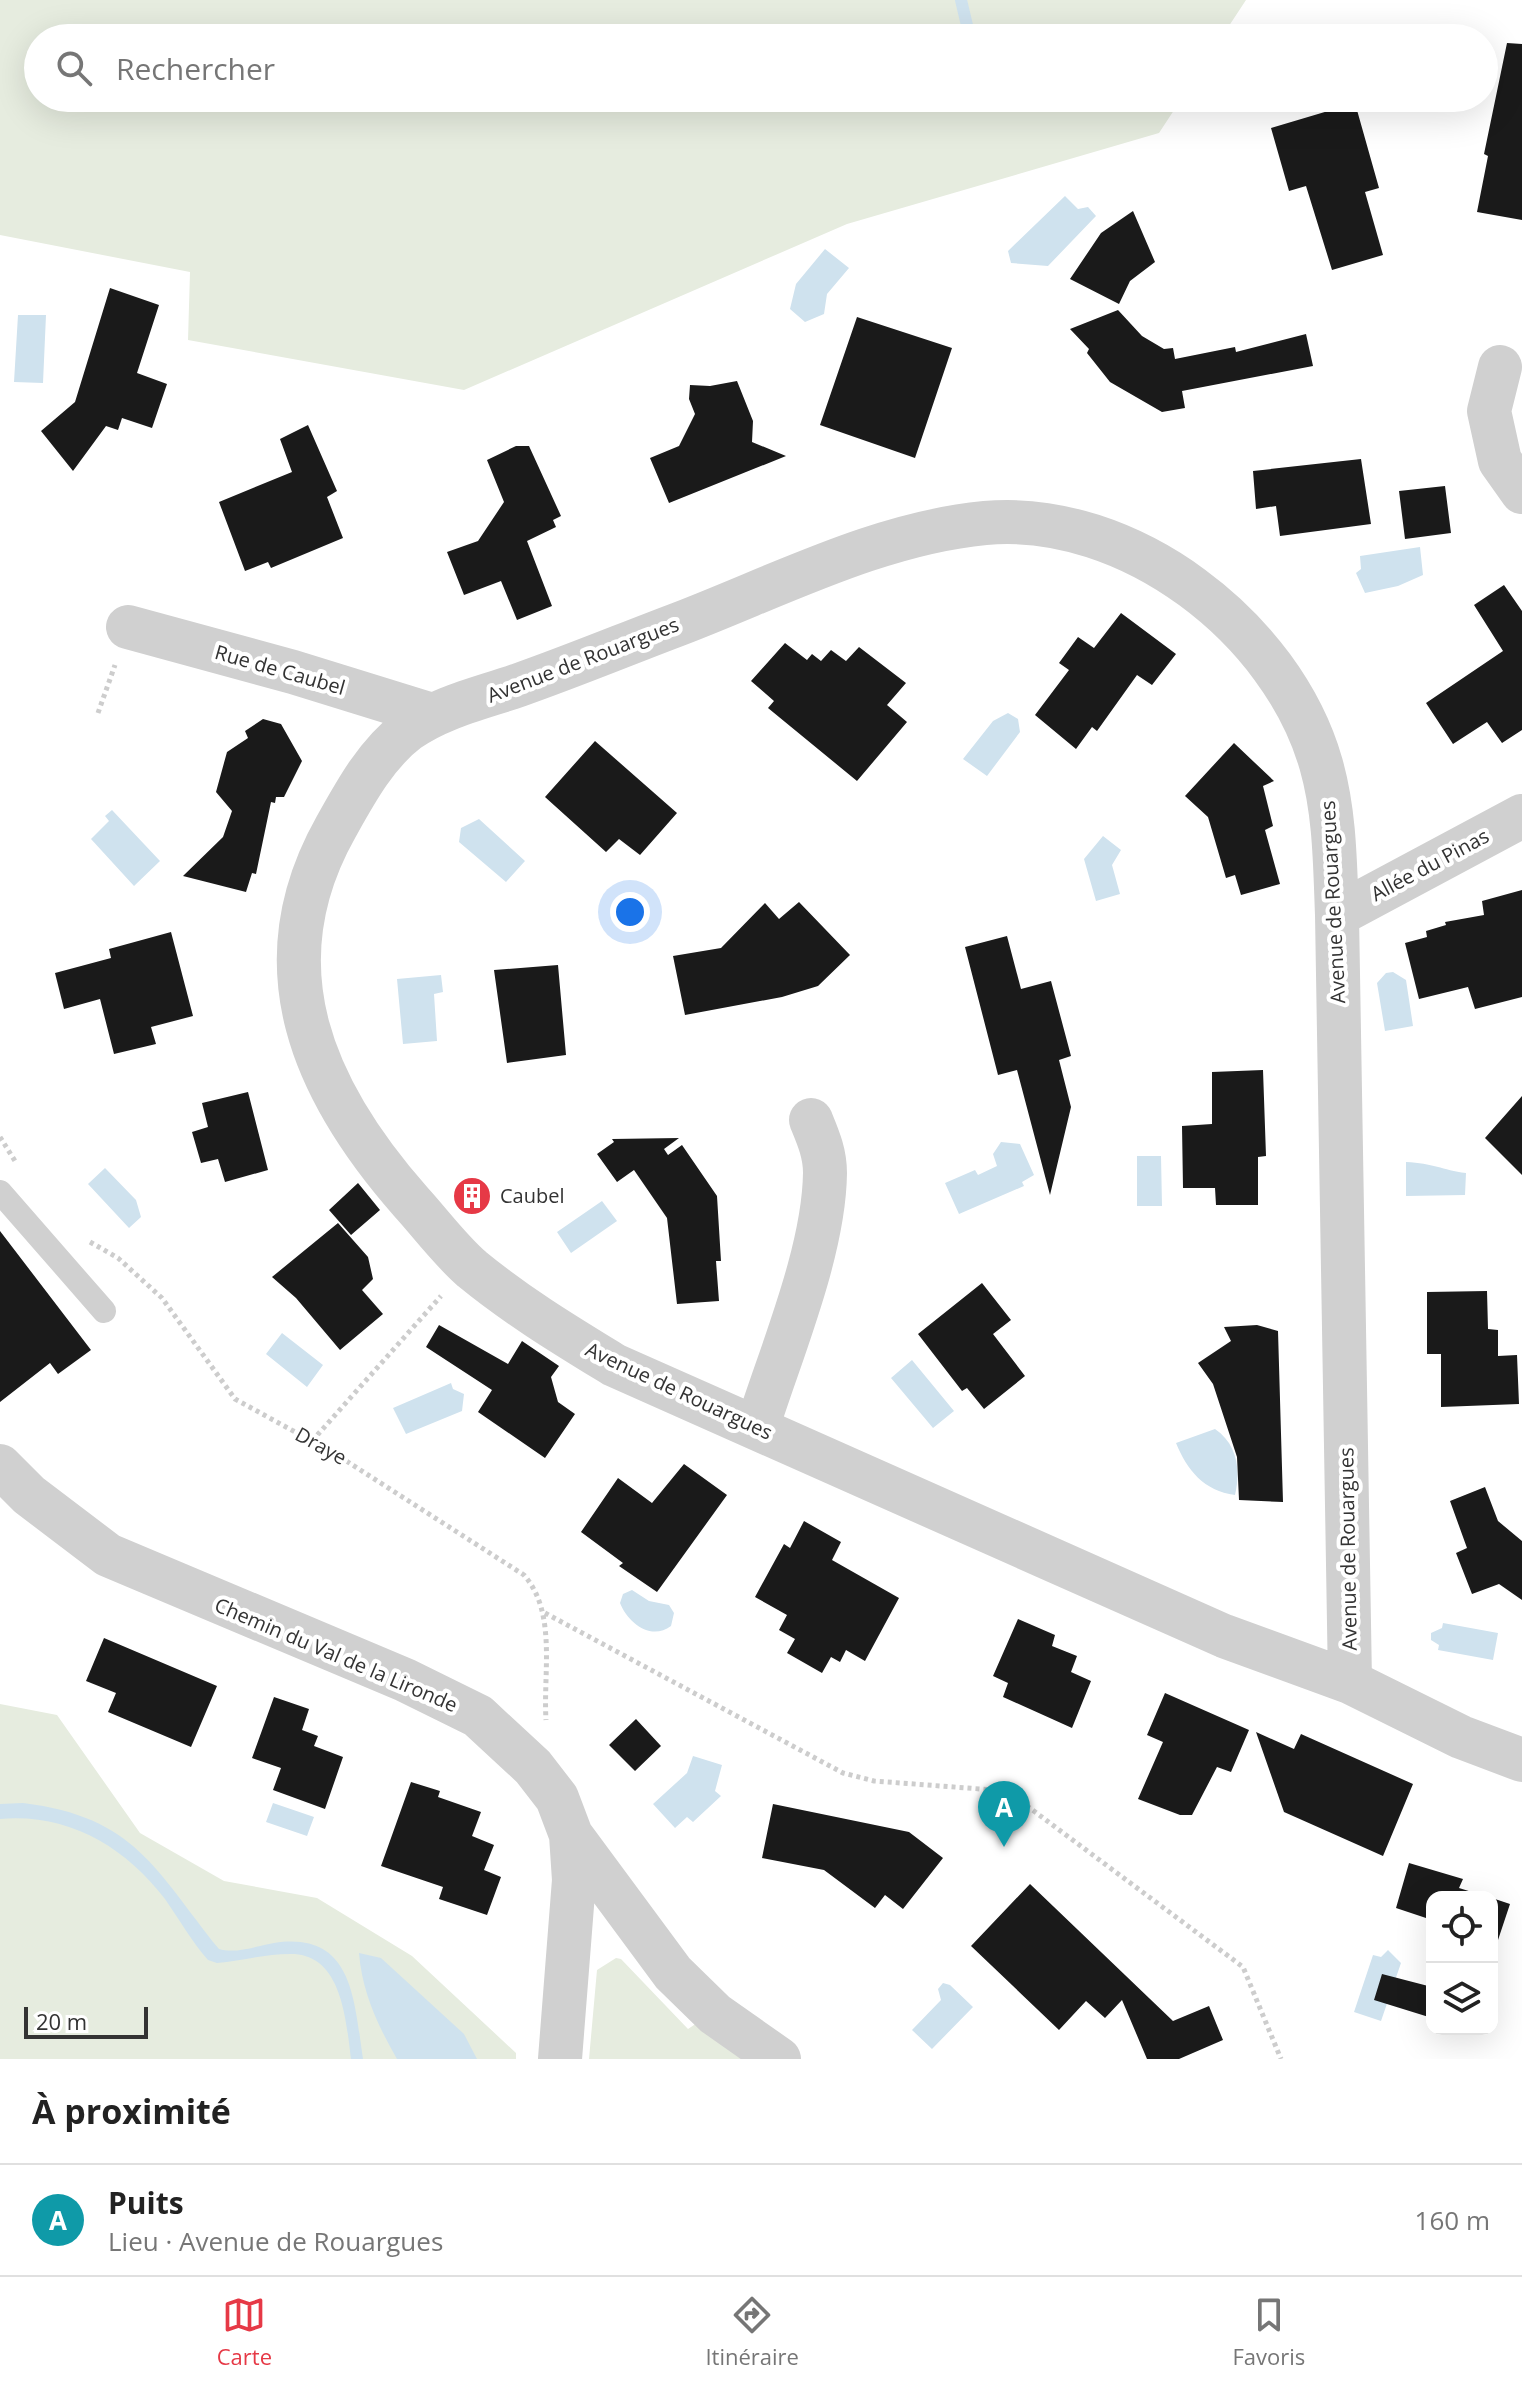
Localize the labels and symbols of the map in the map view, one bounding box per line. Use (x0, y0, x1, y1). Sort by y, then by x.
street label: Avenue de Rouargues (483, 610, 683, 709)
street label: Rue de Caubel (212, 638, 348, 701)
street label: Avenue de Rouargues (1314, 800, 1351, 1004)
street label: Allée du Pinas (1366, 822, 1494, 907)
your location (610, 892, 650, 932)
building icon: Caubel (451, 1175, 493, 1217)
place label: Caubel (500, 1182, 565, 1209)
street label: Avenue de Rouargues (581, 1335, 777, 1446)
street label: Draye (291, 1420, 352, 1471)
street label: Avenue de Rouargues (1332, 1447, 1363, 1651)
street label: Chemin du Val de la Lironde (211, 1591, 462, 1718)
pin: A (978, 1781, 1030, 1847)
scale bar (24, 2003, 148, 2039)

